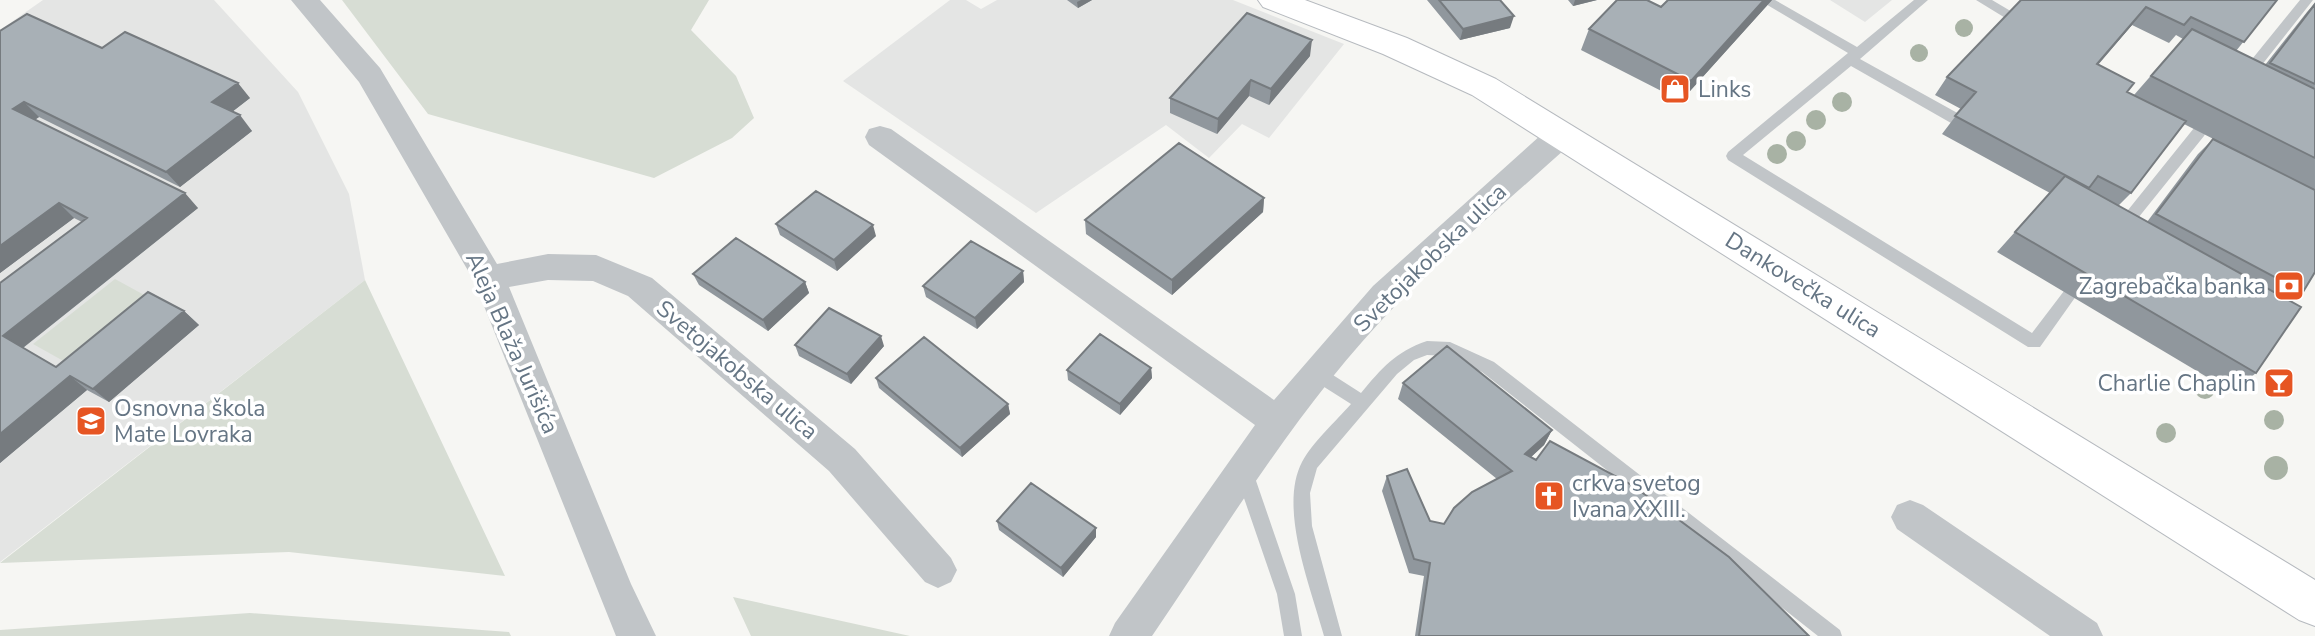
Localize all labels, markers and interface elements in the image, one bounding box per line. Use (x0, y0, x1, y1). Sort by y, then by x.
shop icon: Links (1658, 72, 1692, 106)
place label: Links (1698, 74, 1751, 105)
street label: Svetojakobska ulica (1347, 177, 1513, 339)
street label: Dankovečka ulica (1719, 225, 1887, 345)
street label: Aleja Blaža Jurišića (458, 247, 566, 439)
bank icon: Zagrebačka banka (2272, 269, 2306, 303)
place label: Zagrebačka banka (2079, 271, 2266, 302)
street label: Svetojakobska ulica (650, 293, 824, 447)
bar icon: Charlie Chaplin (2262, 366, 2296, 400)
place label: Charlie Chaplin (2097, 368, 2256, 399)
place label: Osnovna škola Mate Lovraka (114, 393, 265, 450)
school or university icon: Osnovna škola Mate Lovraka (74, 404, 108, 438)
place label: crkva svetog Ivana XXIII. (1572, 468, 1701, 525)
church icon: crkva svetog Ivana XXIII. (1532, 479, 1566, 513)

